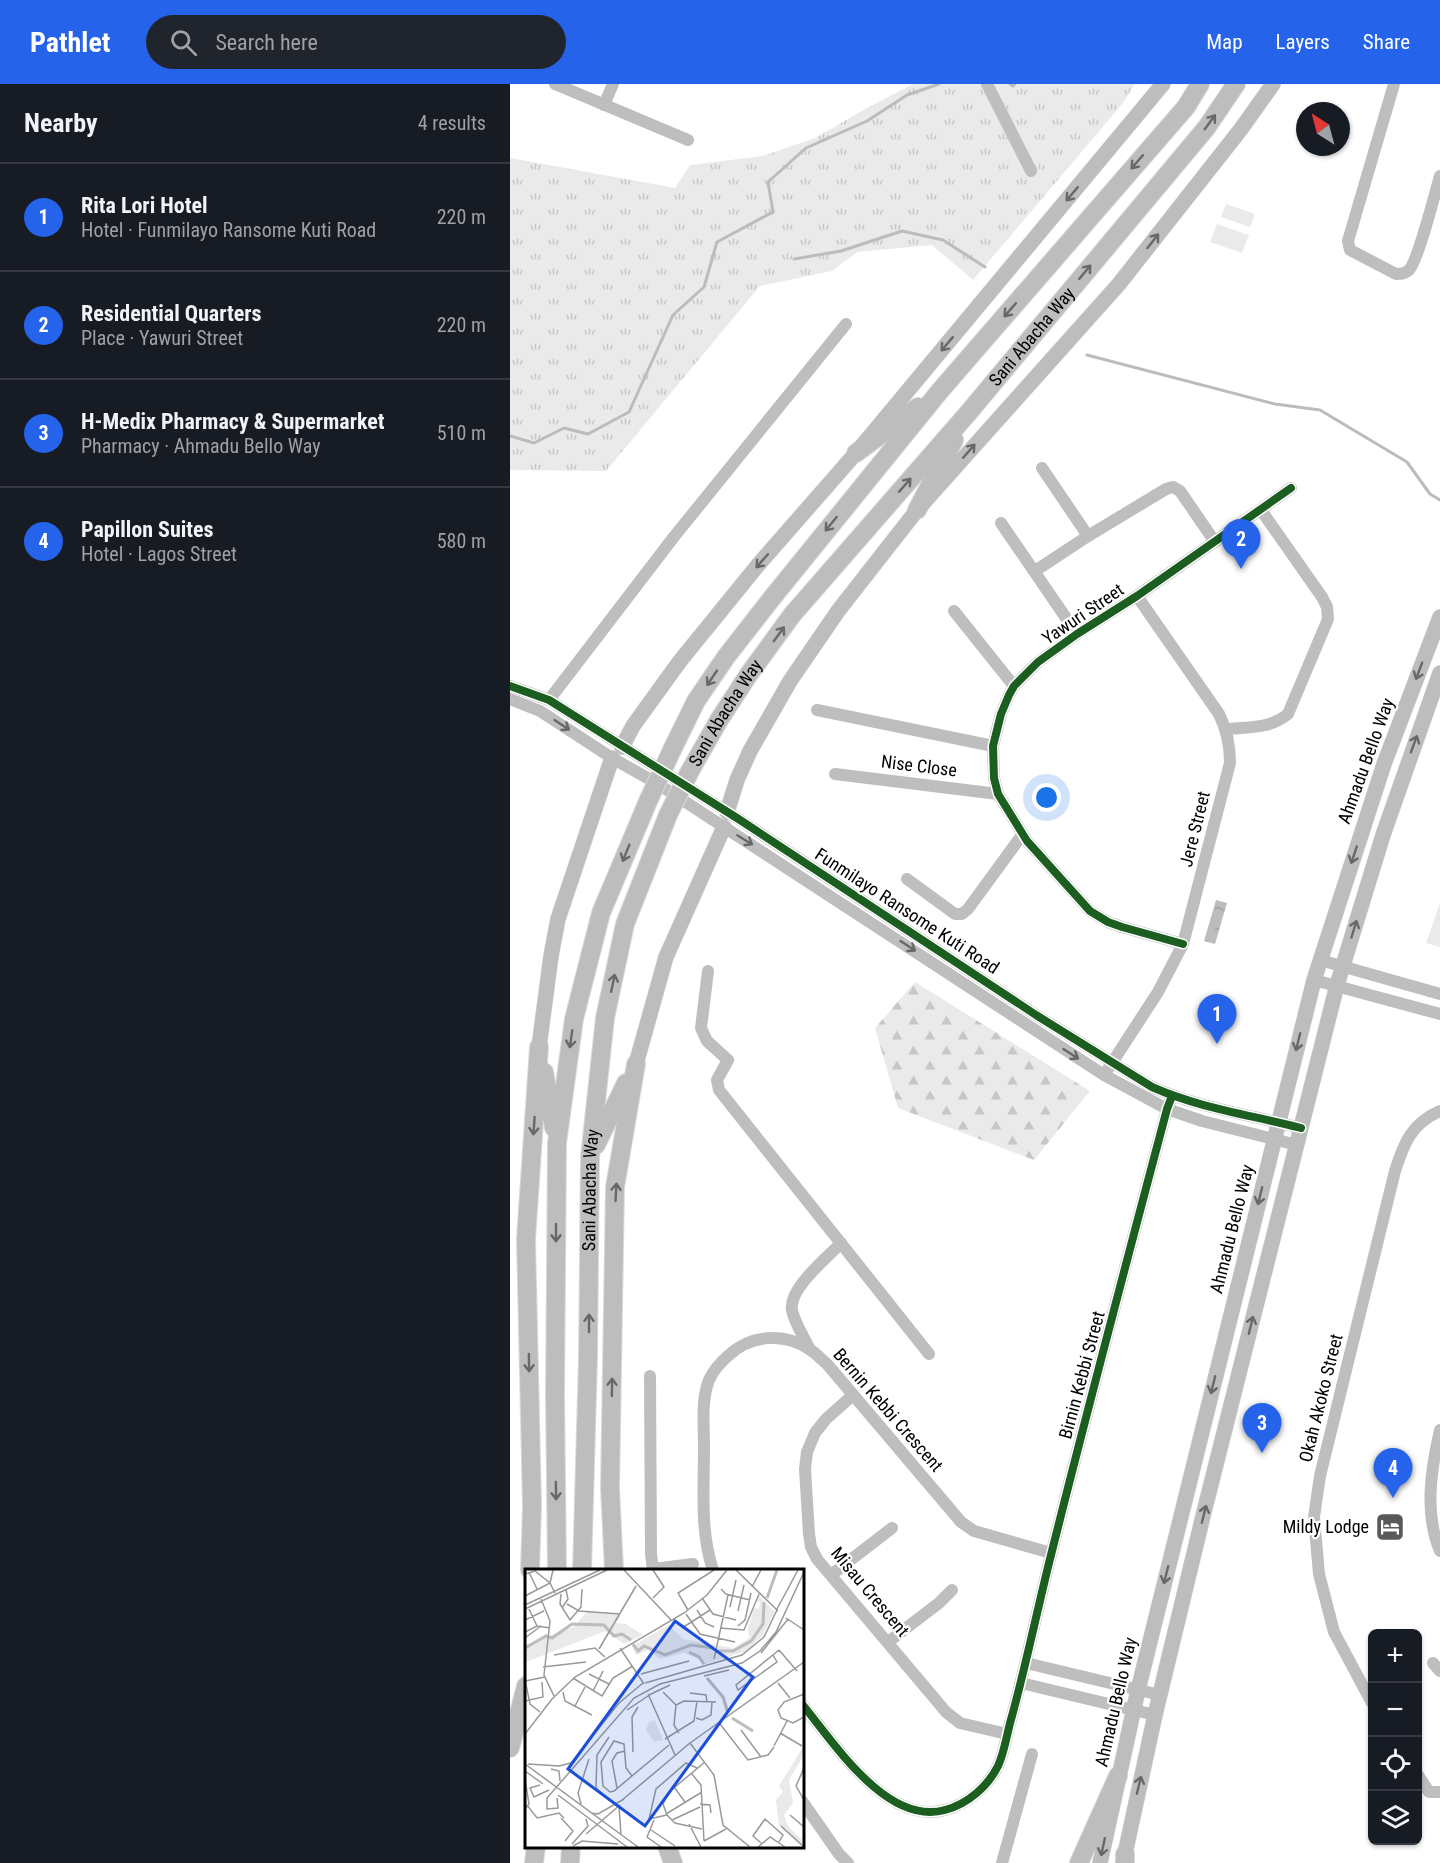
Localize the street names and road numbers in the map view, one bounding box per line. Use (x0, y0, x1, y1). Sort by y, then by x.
street label: Sani Abacha Way (984, 282, 1079, 390)
street label: Yawuri Street (1038, 579, 1127, 649)
street label: Sani Abacha Way (684, 655, 766, 770)
street label: Ahmadu Bello Way (1333, 695, 1398, 826)
street label: Nise Close (880, 750, 958, 781)
street label: Jere Street (1175, 789, 1214, 869)
street label: Funmilayo Ransome Kuti Road (811, 843, 1003, 978)
street label: Sani Abacha Way (578, 1128, 603, 1251)
street label: Ahmadu Bello Way (1205, 1162, 1258, 1296)
street label: Birnin Kebbi Street (1054, 1309, 1109, 1441)
street label: Okah Akoko Street (1294, 1332, 1347, 1464)
street label: Bernin Kebbi Crescent (829, 1344, 948, 1476)
street label: Misau Crescent (827, 1543, 914, 1641)
street label: Ahmadu Bello Way (1090, 1635, 1141, 1769)

